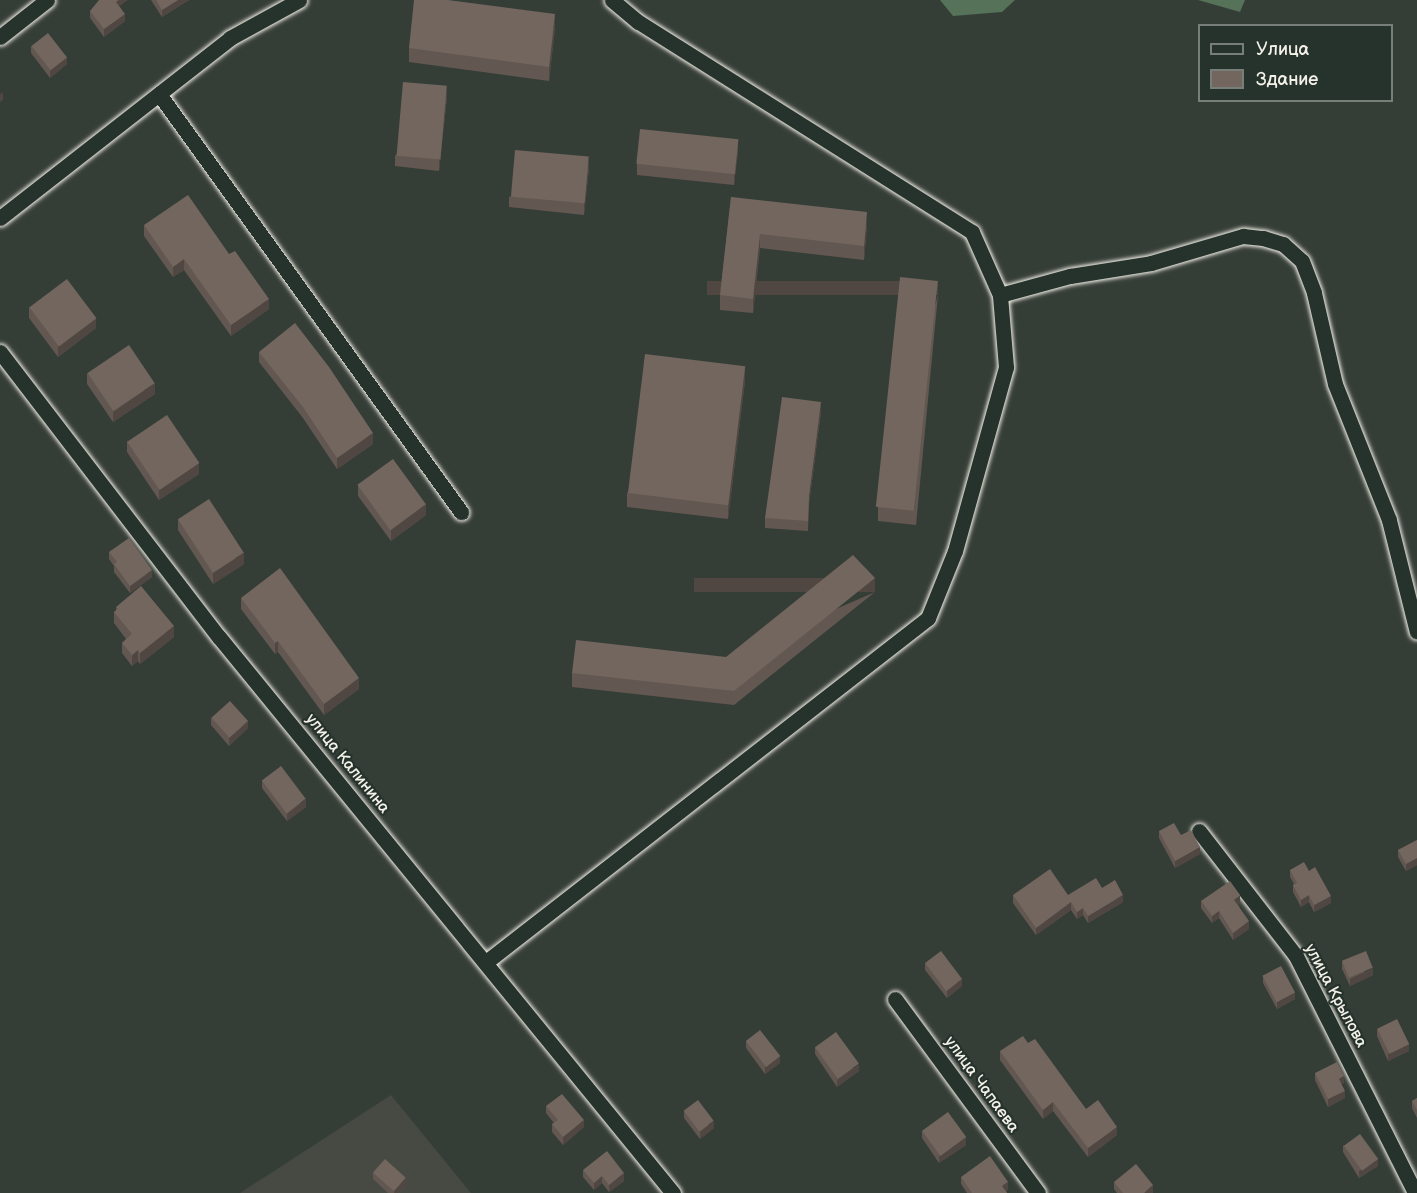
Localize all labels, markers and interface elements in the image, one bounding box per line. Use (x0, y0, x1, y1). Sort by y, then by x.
legend (1198, 24, 1393, 102)
text: Улица (1256, 39, 1309, 60)
text: Здание (1256, 69, 1318, 90)
street label: улица Калинина (301, 710, 393, 818)
street label: улица Крылова (1300, 941, 1370, 1051)
street label: улица Чапаева (940, 1033, 1022, 1137)

